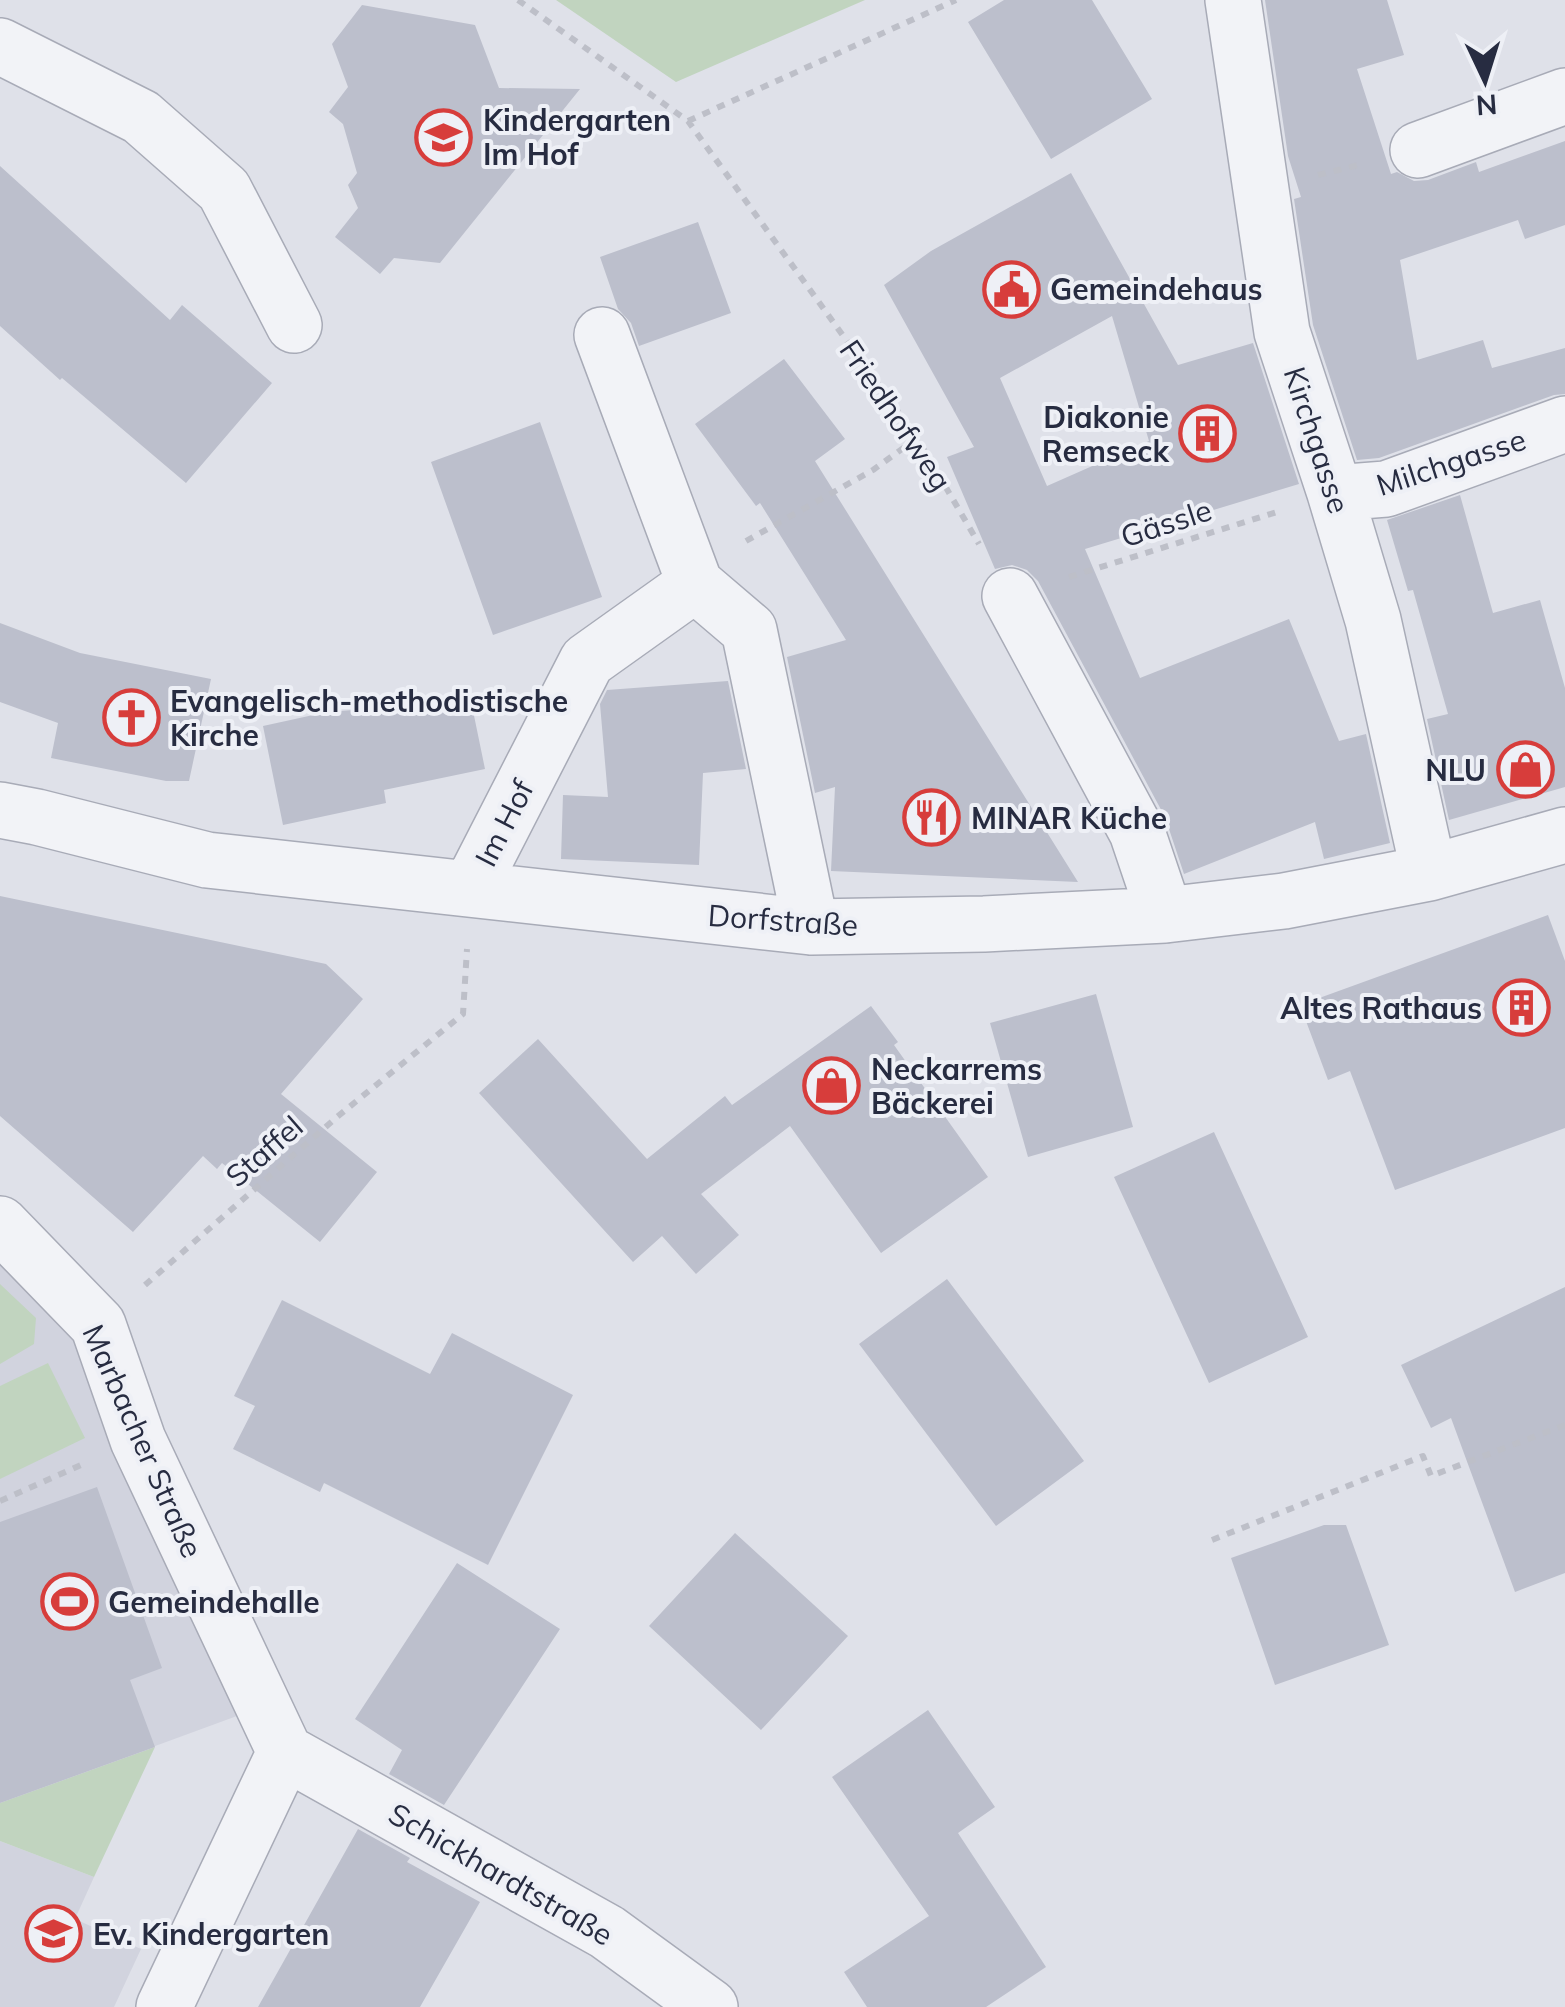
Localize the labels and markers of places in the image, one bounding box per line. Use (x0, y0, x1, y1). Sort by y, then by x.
place label: Kindergarten Im Hof (483, 101, 671, 173)
school or university icon: Kindergarten Im Hof (414, 107, 474, 167)
public building icon: Gemeindehaus (981, 259, 1041, 319)
place label: Gemeindehaus (1050, 270, 1263, 308)
place label: Diakonie Remseck (1042, 398, 1170, 470)
building icon: Diakonie Remseck (1178, 404, 1238, 464)
place label: Evangelisch-methodistische Kirche (170, 682, 568, 754)
church icon: Evangelisch-methodistische Kirche (101, 688, 161, 748)
shop icon: NLU (1495, 740, 1555, 800)
place label: NLU (1425, 751, 1486, 789)
restaurant icon: MINAR Küche (902, 788, 962, 848)
place label: MINAR Küche (971, 799, 1167, 837)
building icon: Altes Rathaus (1491, 978, 1551, 1038)
place label: Altes Rathaus (1280, 989, 1482, 1027)
place label: Neckarrems Bäckerei (871, 1050, 1042, 1122)
shop icon: Neckarrems Bäckerei (802, 1056, 862, 1116)
sports icon: Gemeindehalle (39, 1572, 99, 1632)
place label: Gemeindehalle (108, 1583, 320, 1621)
school or university icon: Ev. Kindergarten (24, 1904, 84, 1964)
place label: Ev. Kindergarten (93, 1915, 329, 1953)

